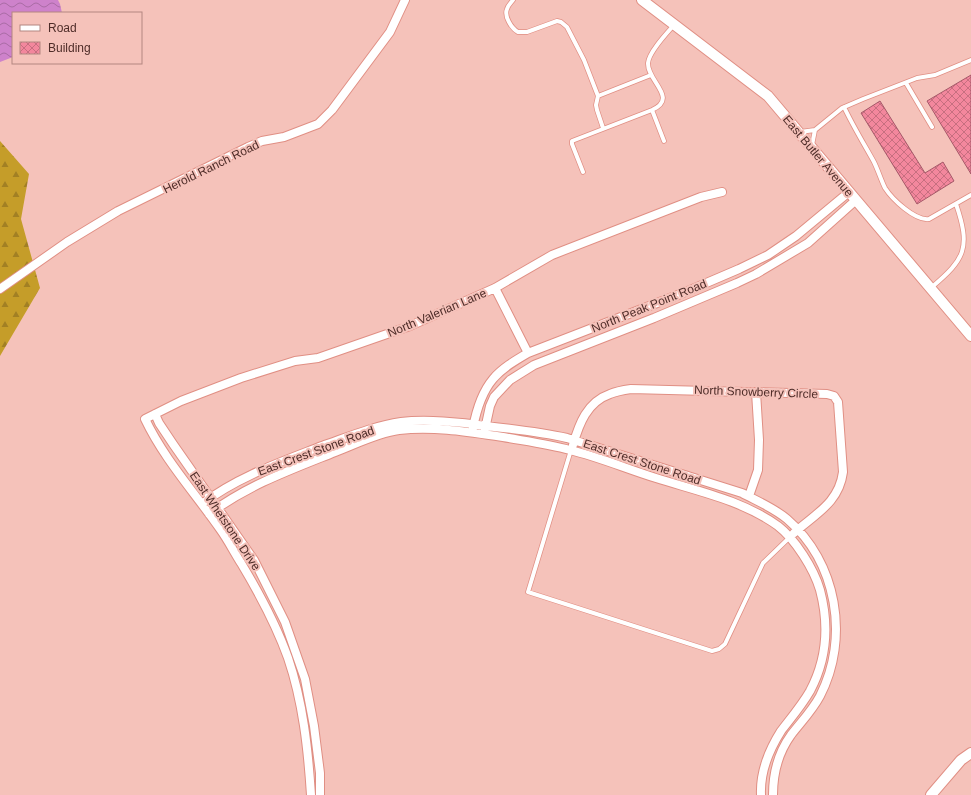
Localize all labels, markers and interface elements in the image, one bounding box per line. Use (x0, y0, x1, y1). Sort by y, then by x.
legend (12, 12, 142, 64)
text: Road (48, 21, 77, 35)
text: Building (48, 41, 91, 55)
street label: East Butler Avenue (780, 112, 856, 200)
street label: Herold Ranch Road (161, 138, 261, 196)
street label: North Peak Point Road (589, 277, 709, 335)
street label: North Valerian Lane (386, 286, 489, 340)
street label: North Snowberry Circle (694, 383, 819, 401)
street label: East Crest Stone Road (256, 423, 376, 479)
street label: East Crest Stone Road (581, 436, 703, 488)
street label: East Whetstone Drive (187, 469, 263, 573)

